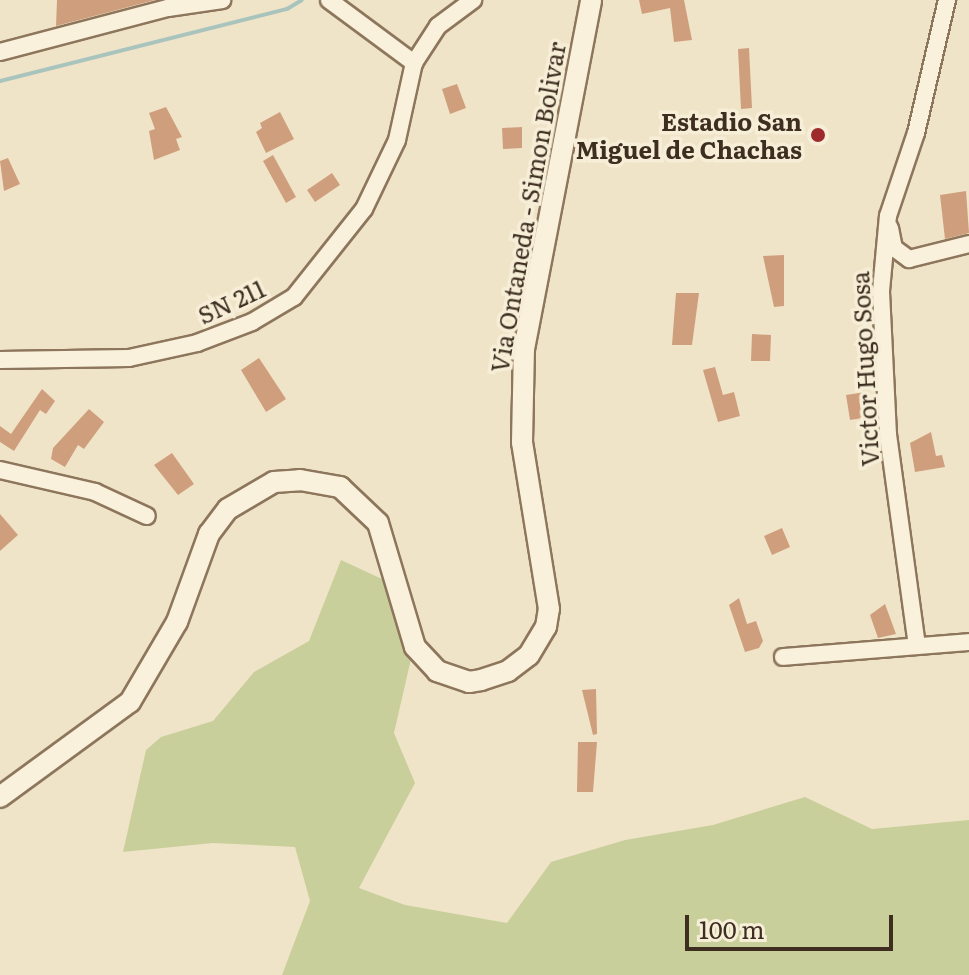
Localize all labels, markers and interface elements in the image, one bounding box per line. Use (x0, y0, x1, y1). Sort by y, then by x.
street label: Via Ontaneda - Simon Bolivar (484, 39, 570, 375)
place label: Estadio San Miguel de Chachas (576, 107, 802, 163)
marker: Estadio San Miguel de Chachas (809, 126, 827, 144)
street label: Victor Hugo Sosa (845, 271, 883, 467)
street label: SN 211 (193, 273, 269, 329)
scale bar (689, 899, 897, 949)
text: 100 m (699, 911, 765, 946)

